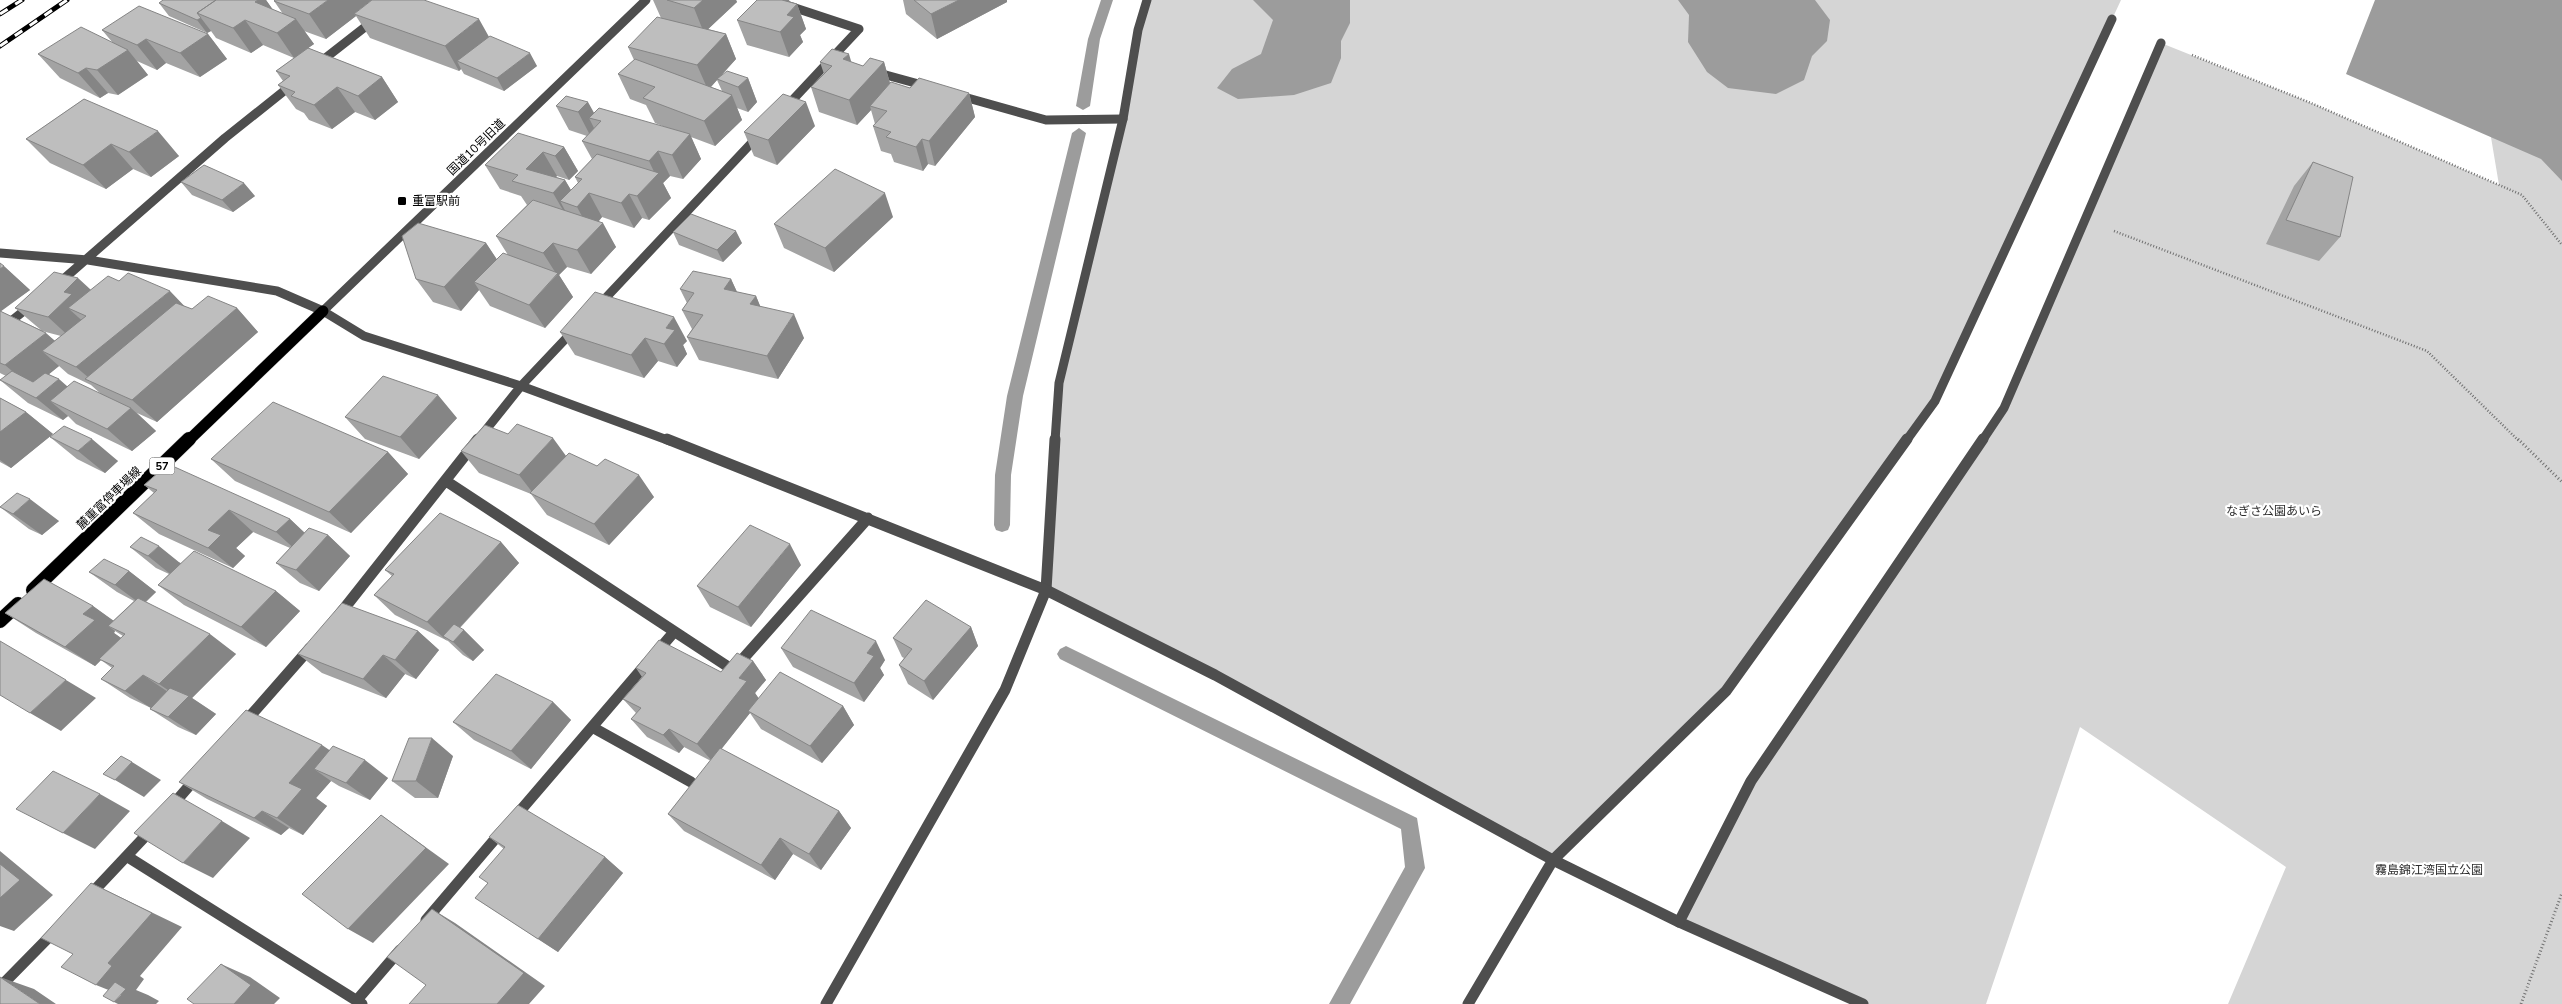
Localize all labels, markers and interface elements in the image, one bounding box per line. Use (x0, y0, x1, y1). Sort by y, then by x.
street label: 国道10号旧道 (444, 115, 508, 179)
place label: 重富駅前 (412, 193, 460, 209)
marker: 重富駅前 (396, 195, 408, 207)
road number: 57 (150, 458, 174, 474)
street label: 麓重富停車場線 (73, 463, 145, 533)
park label: なぎさ公園あいら (2226, 503, 2322, 519)
park label: 霧島錦江湾国立公園 (2375, 862, 2483, 878)

